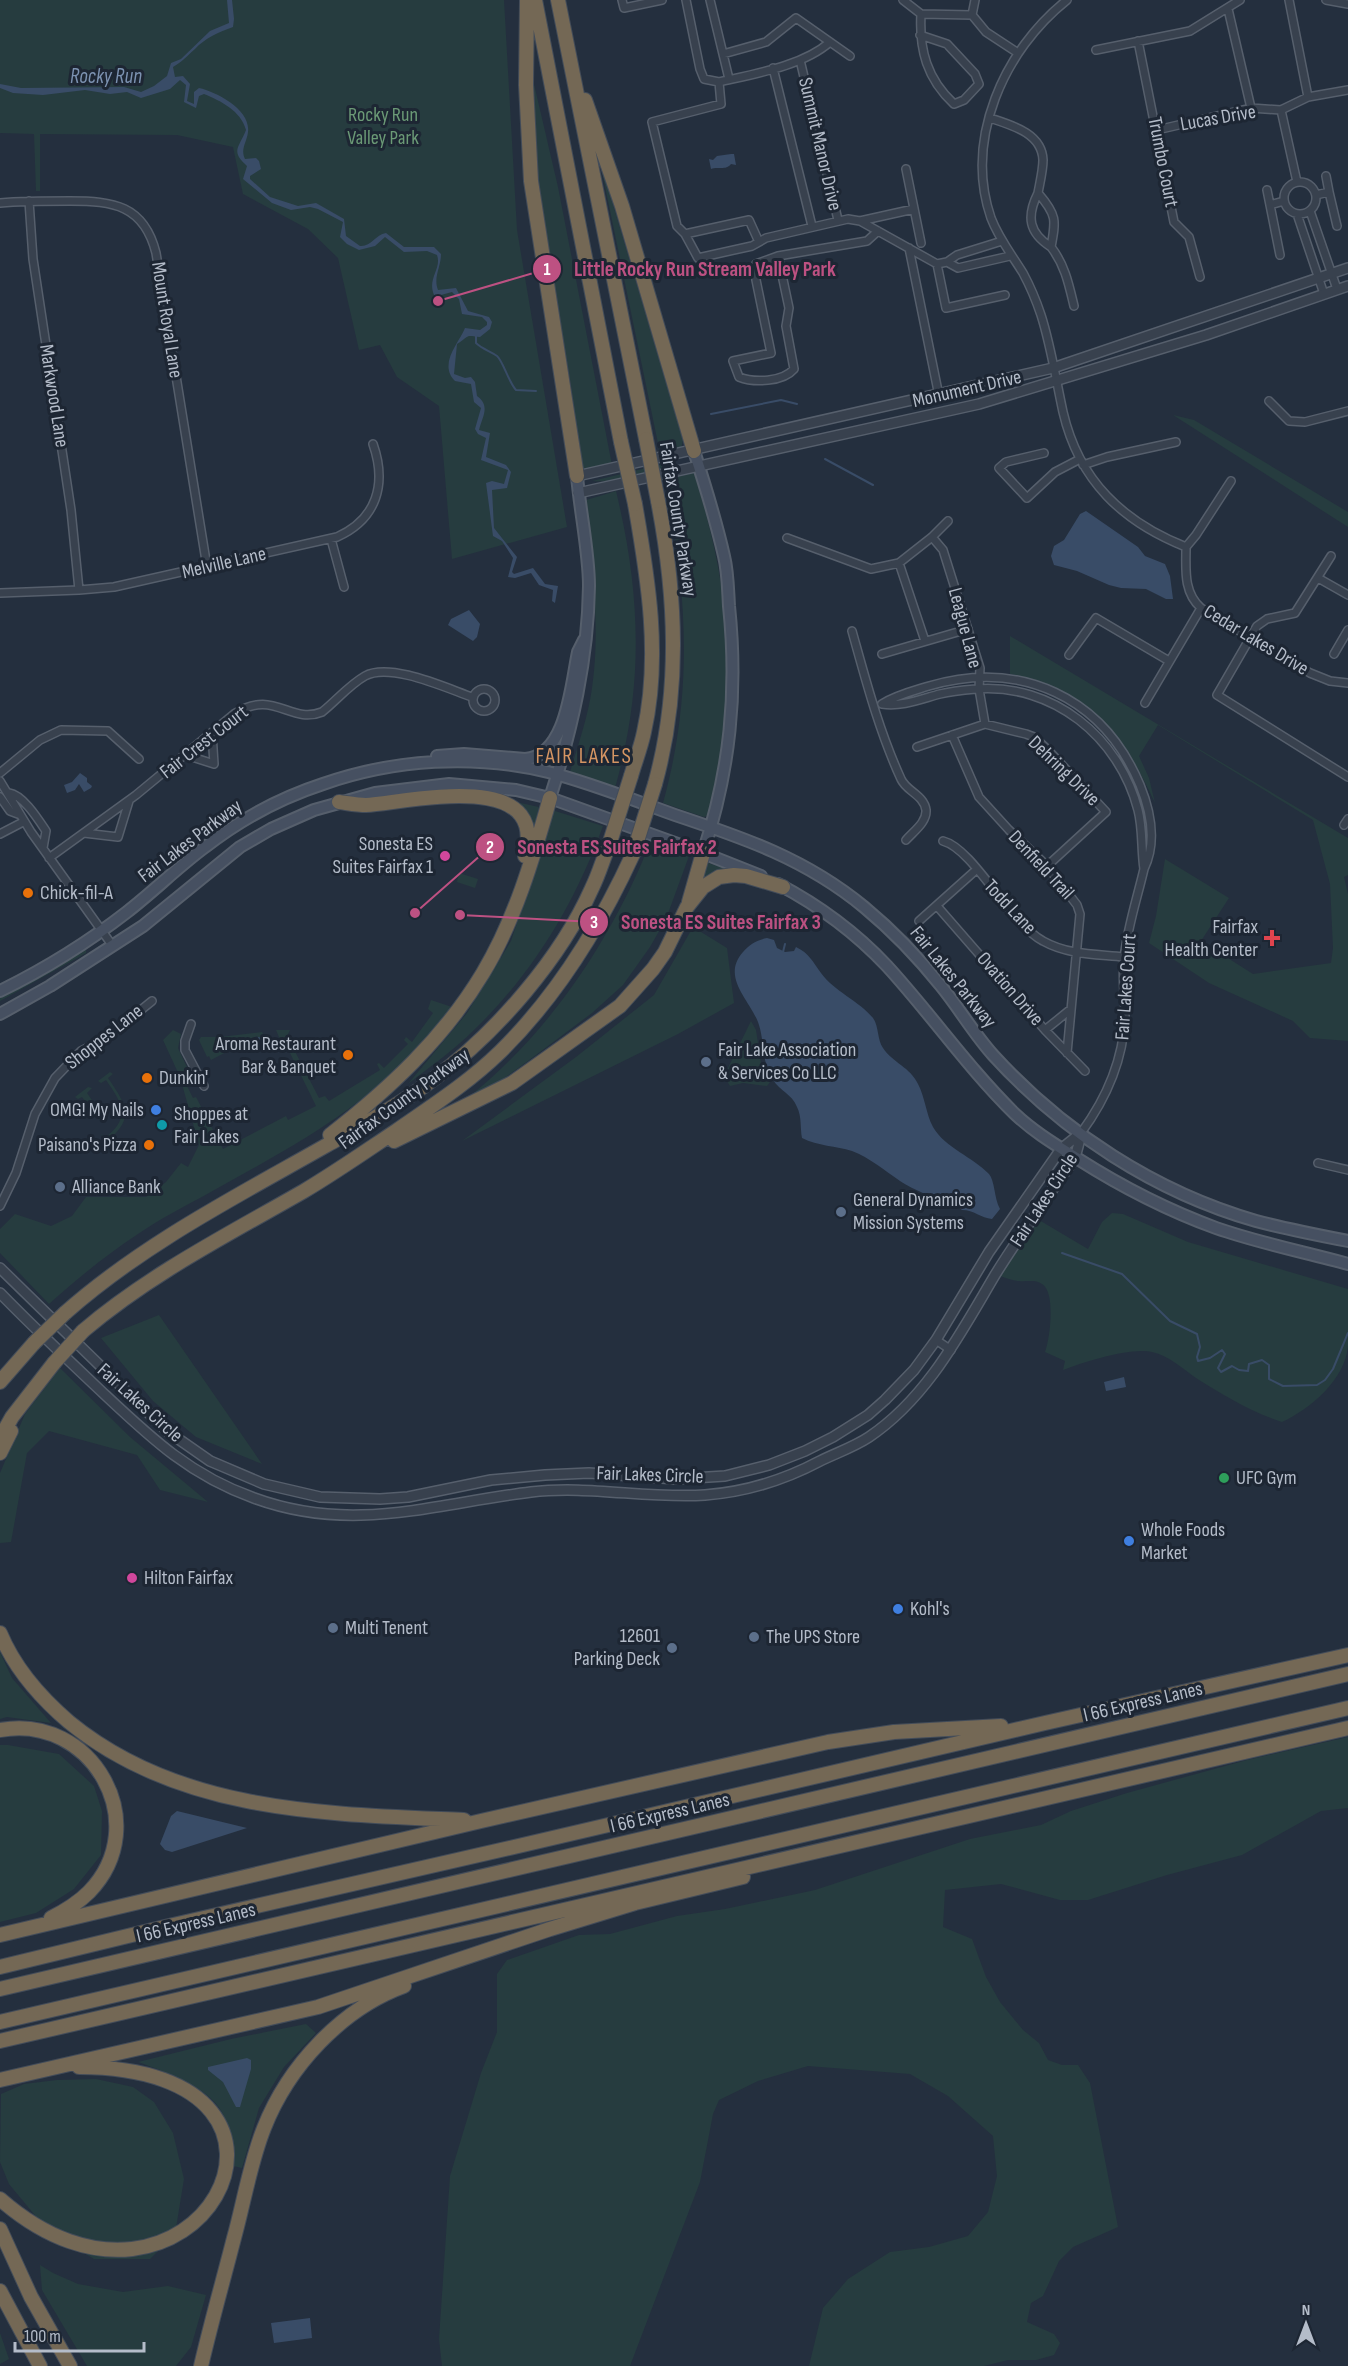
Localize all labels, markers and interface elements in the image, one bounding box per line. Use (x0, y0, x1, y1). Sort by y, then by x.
water label: Rocky Run (70, 64, 142, 89)
street label: Summit Manor Drive (793, 75, 847, 213)
street label: Lucas Drive (1178, 100, 1258, 136)
park label: Rocky Run Valley Park (347, 103, 419, 150)
street label: Trumbo Court (1142, 115, 1184, 209)
callout: Little Rocky Run Stream Valley Park (532, 249, 848, 288)
text: Little Rocky Run Stream Valley Park (574, 257, 836, 282)
text: 1 (543, 259, 551, 280)
street label: Mount Royal Lane (146, 260, 188, 380)
street label: Markwood Lane (34, 343, 74, 449)
street label: Monument Drive (910, 365, 1024, 413)
street label: Fairfax County Parkway (654, 440, 702, 598)
street label: Melville Lane (180, 542, 268, 584)
street label: League Lane (943, 585, 987, 671)
street label: Cedar Lakes Drive (1199, 599, 1313, 681)
street label: Fair Crest Court (155, 700, 253, 784)
street label: Dehring Drive (1023, 731, 1105, 811)
district label: FAIR LAKES (536, 743, 632, 770)
street label: Fair Lakes Parkway (133, 794, 247, 888)
street label: Denfield Trail (1003, 825, 1079, 905)
callout: Sonesta ES Suites Fairfax 2 (475, 827, 728, 866)
place label: Sonesta ES Suites Fairfax 1 (332, 832, 433, 879)
text: Sonesta ES Suites Fairfax 2 (517, 835, 717, 860)
text: 2 (486, 837, 494, 858)
marker: Sonesta ES Suites Fairfax 1 (438, 849, 452, 863)
street label: Todd Lane (978, 874, 1042, 940)
place label: Chick-fil-A (40, 881, 113, 905)
marker: Chick-fil-A (21, 886, 35, 900)
callout: Sonesta ES Suites Fairfax 3 (579, 902, 833, 941)
text: Sonesta ES Suites Fairfax 3 (621, 910, 821, 935)
text: 3 (590, 912, 598, 933)
place label: Fairfax Health Center (1165, 915, 1258, 962)
street label: Fair Lakes Parkway (905, 921, 1001, 1033)
marker: Fairfax Health Center (1263, 929, 1281, 947)
street label: Fair Lakes Court (1110, 933, 1142, 1041)
street label: Ovation Drive (971, 947, 1049, 1031)
street label: Shoppes Lane (60, 999, 148, 1075)
place label: Aroma Restaurant Bar & Banquet (214, 1032, 336, 1079)
place label: Fair Lake Association & Services Co LLC (718, 1038, 856, 1085)
street label: Fairfax County Parkway (334, 1043, 474, 1155)
marker: Aroma Restaurant Bar & Banquet (341, 1048, 355, 1062)
marker: Fair Lake Association & Services Co LLC (699, 1055, 713, 1069)
place label: Dunkin' (159, 1066, 208, 1090)
marker: Dunkin' (140, 1071, 154, 1085)
place label: OMG! My Nails (50, 1098, 144, 1122)
place label: Shoppes at Fair Lakes (174, 1102, 248, 1149)
marker: OMG! My Nails (149, 1103, 163, 1117)
marker: Shoppes at Fair Lakes (155, 1118, 169, 1132)
place label: Paisano's Pizza (38, 1133, 137, 1157)
marker: Paisano's Pizza (142, 1138, 156, 1152)
street label: Fair Lakes Circle (1005, 1149, 1083, 1251)
place label: Alliance Bank (71, 1175, 161, 1199)
marker: Alliance Bank (53, 1180, 67, 1194)
place label: General Dynamics Mission Systems (853, 1188, 973, 1235)
marker: General Dynamics Mission Systems (834, 1205, 848, 1219)
street label: Fair Lakes Circle (92, 1358, 188, 1448)
street label: Fair Lakes Circle (596, 1461, 704, 1489)
place label: UFC Gym (1236, 1466, 1297, 1490)
marker: UFC Gym (1217, 1471, 1231, 1485)
place label: Whole Foods Market (1141, 1518, 1225, 1565)
marker: Whole Foods Market (1122, 1534, 1136, 1548)
place label: Hilton Fairfax (144, 1566, 233, 1590)
marker: Hilton Fairfax (125, 1571, 139, 1585)
place label: Kohl's (910, 1597, 950, 1621)
marker: Kohl's (891, 1602, 905, 1616)
place label: Multi Tenent (345, 1616, 428, 1640)
marker: Multi Tenent (326, 1621, 340, 1635)
place label: 12601 Parking Deck (574, 1624, 660, 1671)
place label: The UPS Store (766, 1625, 860, 1649)
marker: The UPS Store (747, 1630, 761, 1644)
marker: 12601 Parking Deck (665, 1641, 679, 1655)
street label: I 66 Express Lanes (1081, 1677, 1205, 1727)
street label: I 66 Express Lanes (608, 1788, 732, 1838)
street label: I 66 Express Lanes (134, 1898, 258, 1948)
north arrow (1276, 2294, 1336, 2354)
text: N (1302, 2301, 1310, 2320)
scale bar (15, 2315, 144, 2353)
text: 100 m (24, 2326, 61, 2347)

